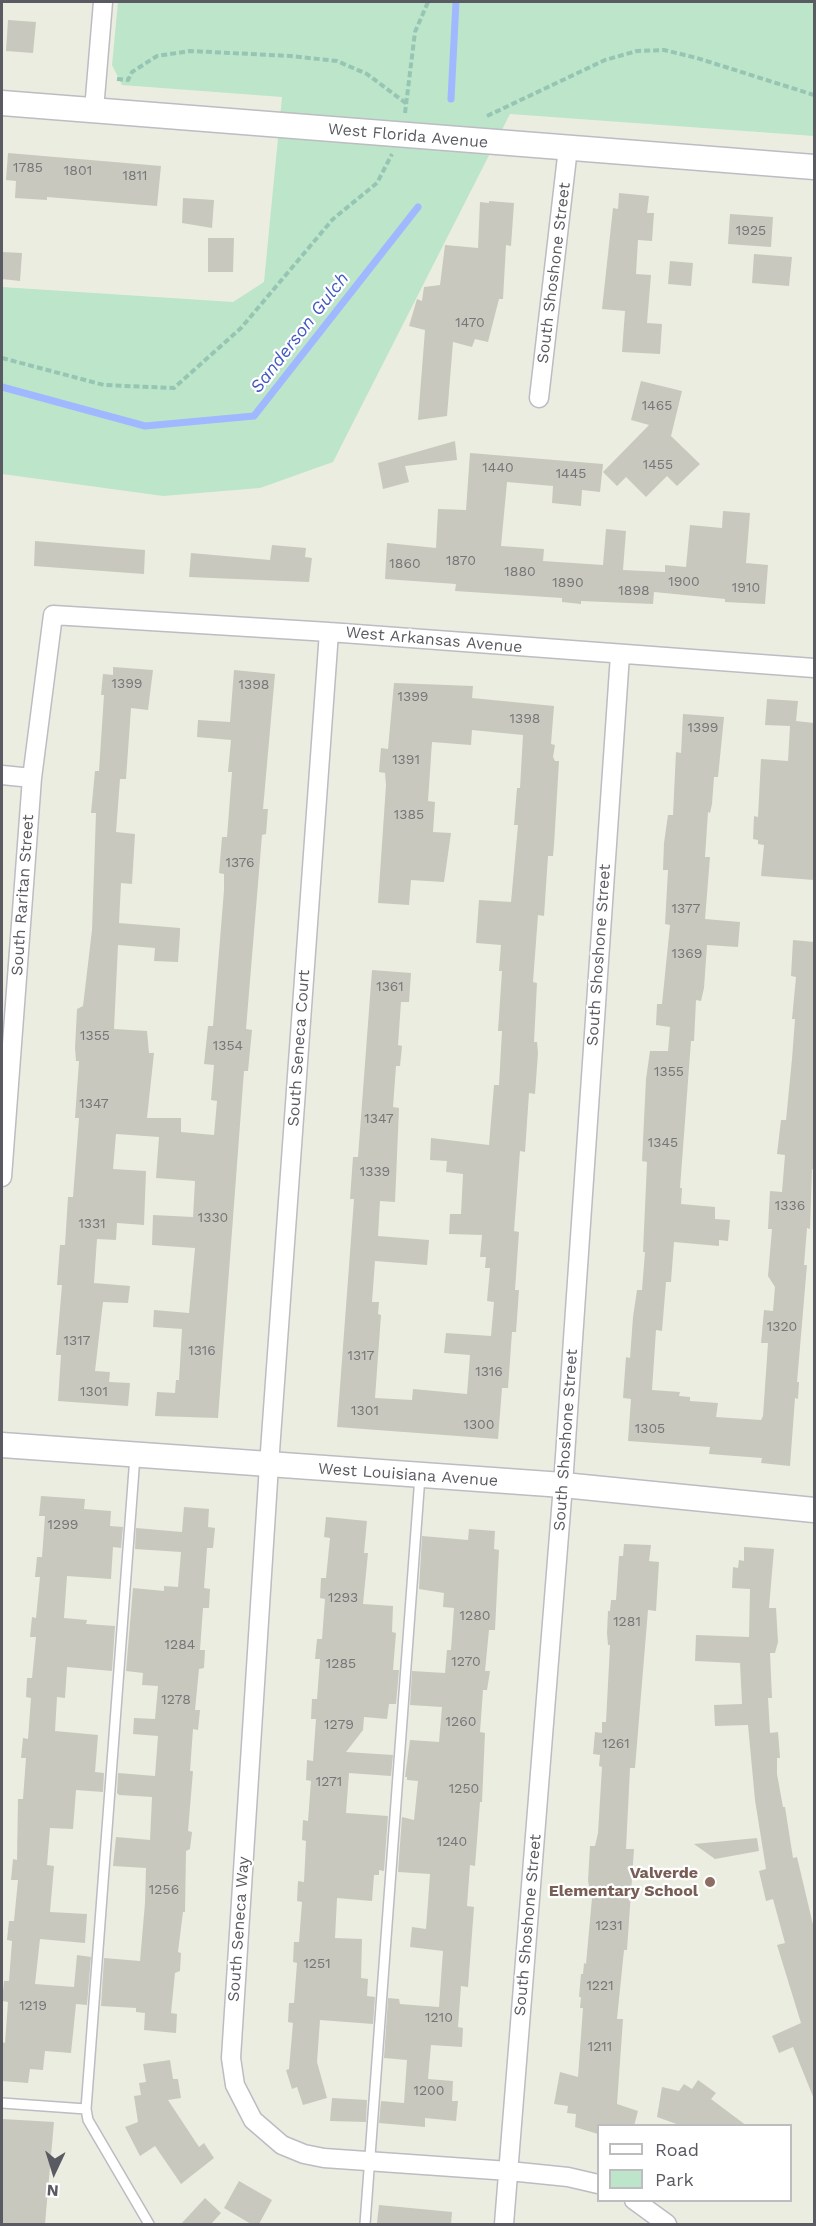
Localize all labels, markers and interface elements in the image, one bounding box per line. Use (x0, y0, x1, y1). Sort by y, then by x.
street label: West Florida Avenue (327, 119, 489, 153)
house number: 1785 (13, 160, 43, 176)
house number: 1801 (64, 163, 92, 179)
house number: 1811 (122, 168, 148, 184)
street label: South Shoshone Street (533, 181, 575, 365)
house number: 1925 (736, 223, 766, 239)
water label: Sanderson Gulch (246, 268, 354, 398)
house number: 1470 (455, 315, 485, 331)
house number: 1465 (642, 398, 672, 414)
house number: 1455 (643, 457, 673, 473)
house number: 1440 (482, 460, 514, 476)
house number: 1445 (556, 466, 586, 482)
house number: 1870 (446, 553, 476, 569)
house number: 1860 (389, 556, 421, 572)
house number: 1880 (504, 564, 536, 580)
house number: 1900 (668, 574, 700, 590)
house number: 1890 (552, 575, 584, 591)
house number: 1910 (732, 580, 760, 596)
house number: 1898 (618, 583, 650, 599)
street label: West Arkansas Avenue (345, 623, 523, 657)
house number: 1399 (112, 676, 142, 692)
house number: 1398 (239, 677, 269, 693)
house number: 1399 (398, 689, 428, 705)
house number: 1398 (510, 711, 540, 727)
house number: 1399 (688, 720, 718, 736)
house number: 1391 (392, 752, 420, 768)
house number: 1385 (394, 807, 424, 823)
street label: South Raritan Street (8, 814, 38, 976)
house number: 1376 (225, 855, 255, 871)
street label: South Shoshone Street (583, 863, 615, 1047)
house number: 1377 (672, 901, 700, 917)
house number: 1369 (672, 946, 702, 962)
street label: South Seneca Court (284, 969, 314, 1127)
house number: 1361 (376, 979, 404, 995)
house number: 1355 (80, 1028, 110, 1044)
house number: 1354 (213, 1038, 243, 1054)
house number: 1355 (654, 1064, 684, 1080)
house number: 1347 (79, 1096, 109, 1112)
house number: 1347 (364, 1111, 394, 1127)
house number: 1345 (648, 1135, 678, 1151)
house number: 1339 (360, 1164, 390, 1180)
house number: 1336 (775, 1198, 805, 1214)
house number: 1330 (198, 1210, 228, 1226)
house number: 1331 (78, 1216, 106, 1232)
house number: 1320 (767, 1319, 797, 1335)
house number: 1317 (64, 1333, 90, 1349)
house number: 1316 (188, 1343, 216, 1359)
house number: 1317 (348, 1348, 374, 1364)
street label: South Shoshone Street (550, 1348, 582, 1532)
house number: 1316 (475, 1364, 503, 1380)
house number: 1301 (80, 1384, 108, 1400)
house number: 1301 (351, 1403, 379, 1419)
house number: 1300 (463, 1417, 495, 1433)
house number: 1305 (635, 1421, 665, 1437)
street label: West Louisiana Avenue (317, 1459, 499, 1491)
house number: 1299 (48, 1517, 78, 1533)
house number: 1293 (328, 1590, 358, 1606)
house number: 1280 (460, 1608, 490, 1624)
house number: 1281 (613, 1614, 641, 1630)
house number: 1284 (165, 1637, 195, 1653)
house number: 1270 (451, 1654, 481, 1670)
house number: 1285 (326, 1656, 356, 1672)
house number: 1278 (161, 1692, 191, 1708)
house number: 1260 (446, 1714, 476, 1730)
house number: 1279 (324, 1717, 354, 1733)
house number: 1261 (602, 1736, 630, 1752)
house number: 1271 (316, 1774, 342, 1790)
house number: 1250 (449, 1781, 479, 1797)
street label: South Shoshone Street (510, 1833, 546, 2017)
house number: 1240 (437, 1834, 467, 1850)
street label: South Seneca Way (224, 1856, 254, 2002)
place label: Valverde Elementary School (549, 1863, 698, 1901)
marker: Valverde Elementary School (703, 1875, 717, 1889)
house number: 1256 (149, 1882, 179, 1898)
house number: 1231 (595, 1918, 623, 1934)
house number: 1251 (303, 1956, 331, 1972)
house number: 1221 (586, 1978, 614, 1994)
house number: 1219 (19, 1998, 47, 2014)
house number: 1210 (425, 2010, 453, 2026)
house number: 1211 (588, 2039, 612, 2055)
house number: 1200 (413, 2083, 445, 2099)
legend (597, 2124, 792, 2202)
text: Road (655, 2139, 699, 2160)
north arrow (24, 2142, 84, 2202)
text: Park (655, 2169, 694, 2190)
text: N (46, 2181, 59, 2200)

